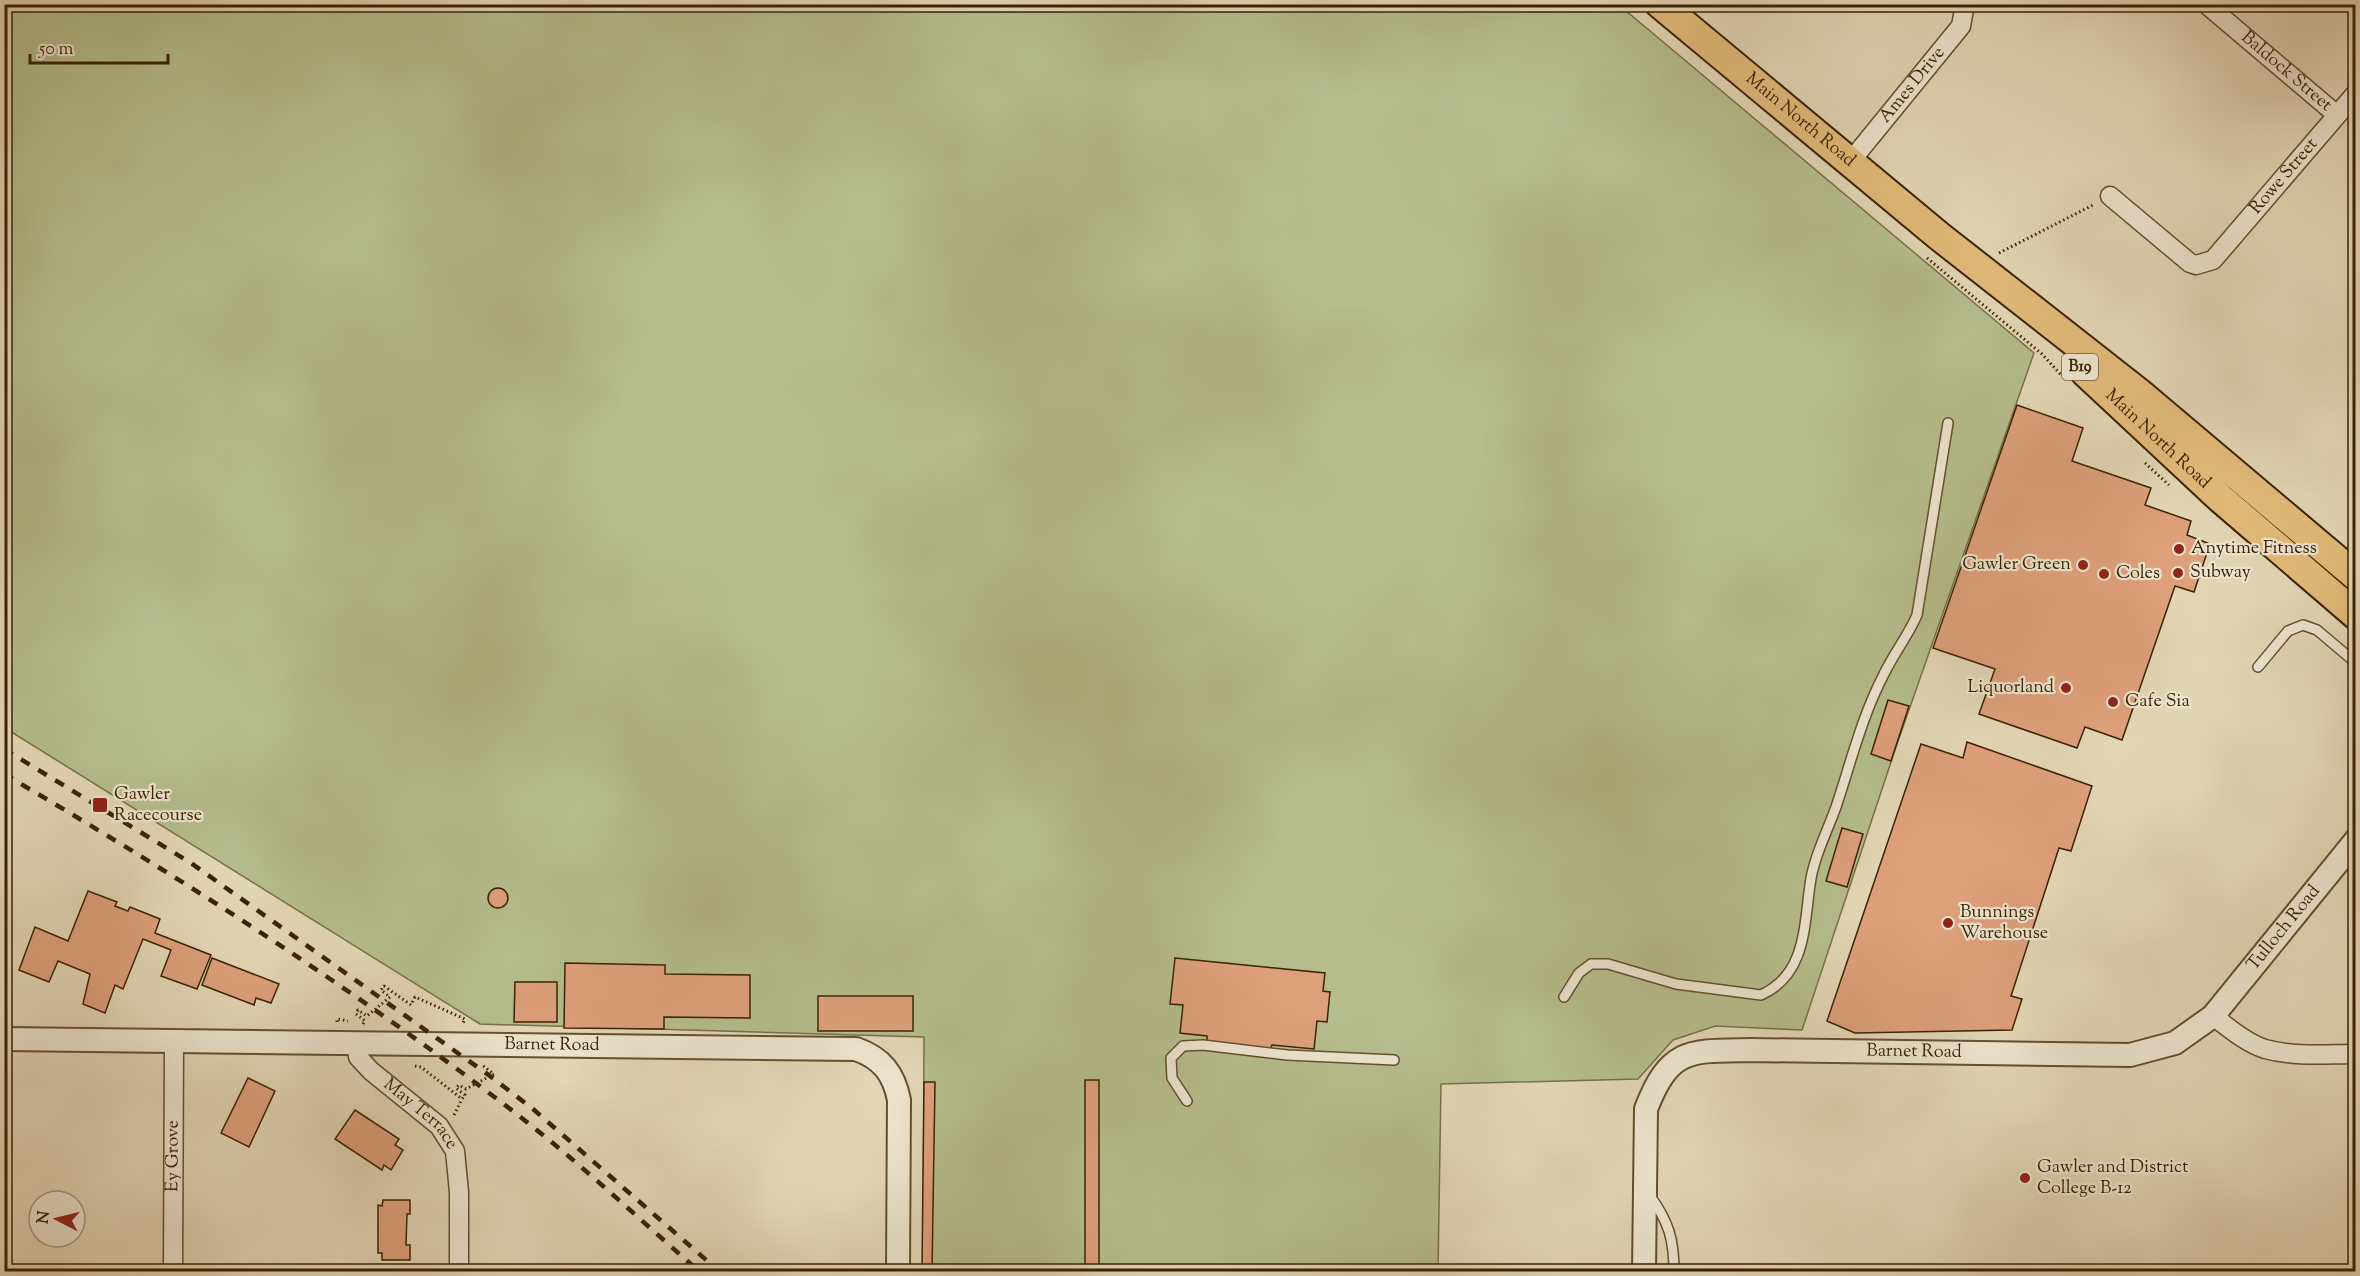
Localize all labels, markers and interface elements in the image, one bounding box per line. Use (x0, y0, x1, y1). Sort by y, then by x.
street label: Baldock Street (2235, 26, 2337, 118)
scale bar (30, 27, 168, 65)
text: 50 m (38, 37, 74, 63)
street label: Ames Drive (1873, 41, 1952, 129)
street label: Main North Road (1739, 67, 1861, 174)
street label: Rowe Street (2244, 133, 2325, 221)
road number: B19 (2062, 354, 2098, 380)
street label: Main North Road (2099, 384, 2216, 496)
place label: Anytime Fitness (2191, 536, 2317, 562)
marker: Anytime Fitness (2172, 542, 2186, 556)
place label: Gawler Green (1962, 552, 2071, 578)
marker: Gawler Green (2076, 558, 2090, 572)
place label: Subway (2190, 560, 2251, 586)
place label: Coles (2116, 561, 2160, 587)
marker: Subway (2171, 566, 2185, 580)
marker: Coles (2097, 567, 2111, 581)
place label: Liquorland (1967, 675, 2054, 701)
marker: Liquorland (2059, 681, 2073, 695)
place label: Cafe Sia (2125, 689, 2190, 715)
marker: Cafe Sia (2106, 695, 2120, 709)
place label: Gawler Racecourse (114, 782, 202, 829)
marker: Gawler Racecourse (91, 796, 109, 814)
street label: Tulloch Road (2241, 880, 2327, 977)
place label: Bunnings Warehouse (1960, 900, 2048, 947)
marker: Bunnings Warehouse (1941, 916, 1955, 930)
street label: Barnet Road (504, 1032, 600, 1059)
street label: Barnet Road (1866, 1039, 1962, 1066)
street label: May Terrace (377, 1072, 464, 1155)
street label: Ey Grove (160, 1120, 187, 1192)
place label: Gawler and District College B-12 (2037, 1155, 2188, 1202)
marker: Gawler and District College B-12 (2018, 1171, 2032, 1185)
north arrow (27, 1189, 87, 1249)
text: N (32, 1210, 57, 1225)

